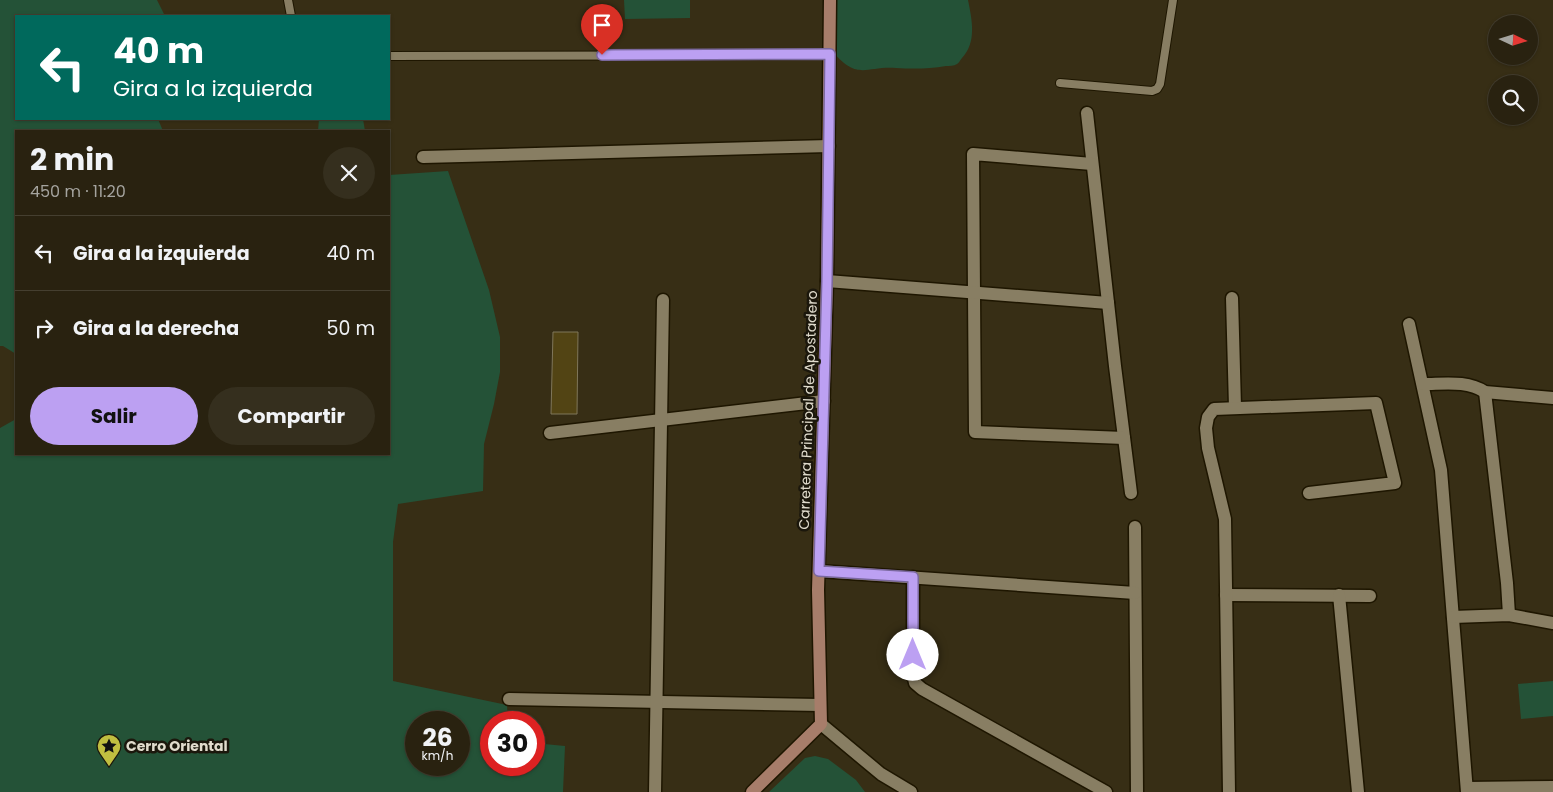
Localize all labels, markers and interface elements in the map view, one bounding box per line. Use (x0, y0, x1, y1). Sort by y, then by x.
pin (581, 4, 623, 55)
icon: arrive (588, 11, 616, 39)
north arrow (1488, 15, 1538, 65)
map controls (1488, 15, 1538, 125)
text: 40 m (113, 26, 204, 75)
icon: left (30, 35, 95, 100)
text: Gira a la izquierda (113, 73, 313, 104)
button: search (1488, 75, 1538, 125)
text: 2 min (30, 138, 114, 181)
button: close (323, 147, 375, 199)
text: 450 m · 11:20 (30, 180, 126, 203)
icon: left (30, 239, 58, 267)
text: Gira a la izquierda (73, 240, 250, 267)
text: 40 m (326, 240, 375, 267)
street label: Carretera Principal de Apostadero (794, 290, 822, 530)
icon: right (30, 314, 58, 342)
text: Gira a la derecha (73, 315, 239, 342)
text: 50 m (326, 315, 375, 342)
button: Salir (30, 387, 198, 445)
button: Compartir (208, 387, 375, 445)
position arrow (886, 628, 938, 680)
speed limit sign: 30 (480, 711, 545, 776)
text: 26 (422, 720, 453, 755)
place icon: Cerro Oriental (96, 733, 122, 767)
place label: Cerro Oriental (126, 736, 228, 756)
text: km/h (422, 747, 453, 764)

